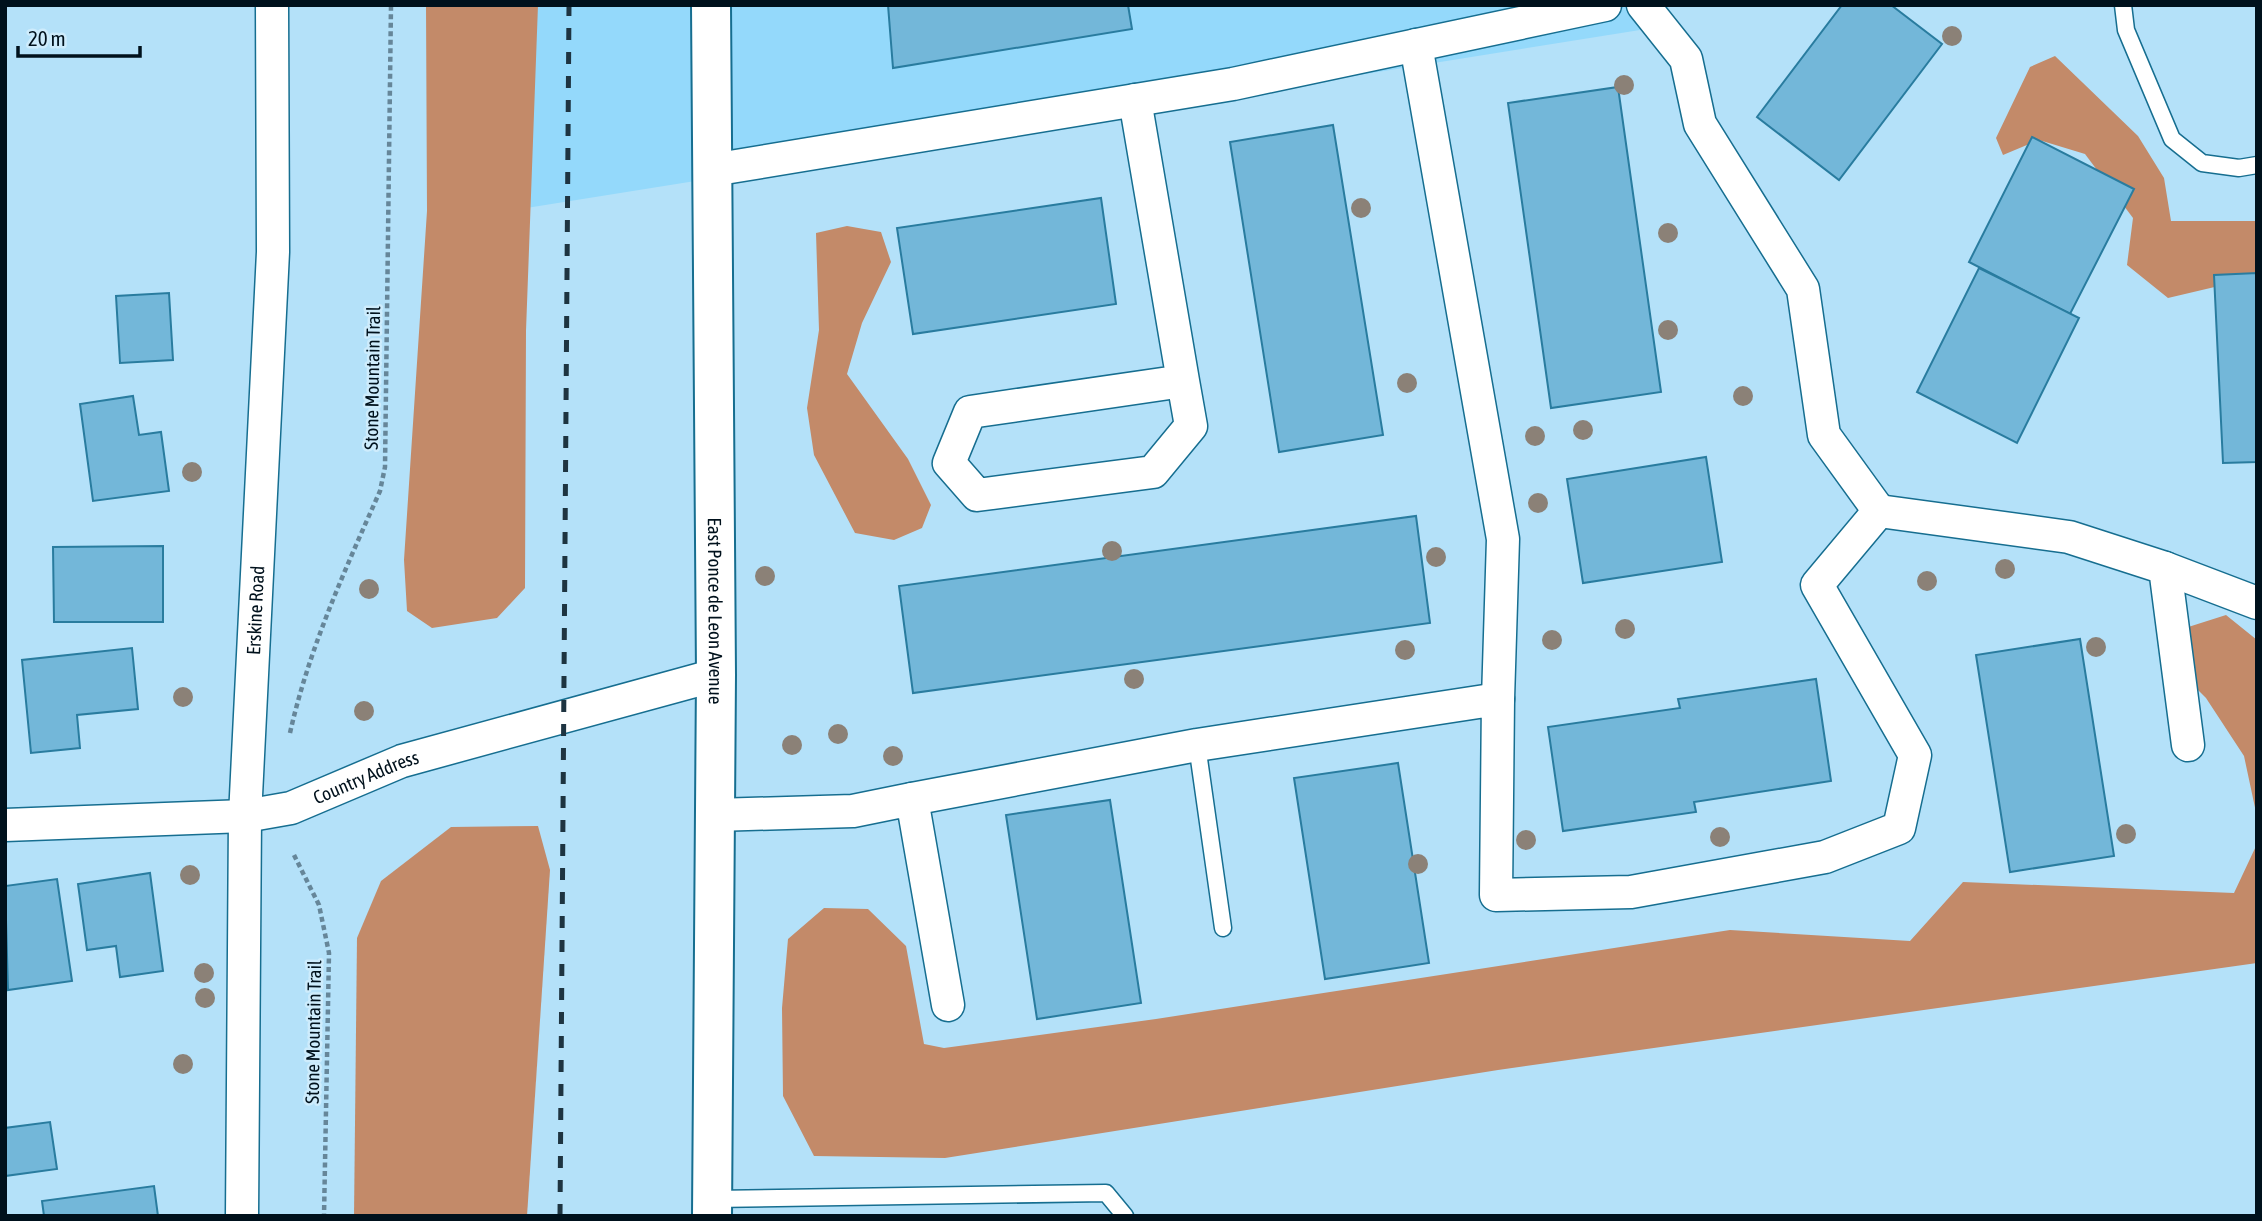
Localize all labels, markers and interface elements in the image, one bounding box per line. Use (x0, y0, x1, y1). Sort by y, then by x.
scale bar (18, 14, 140, 58)
text: 20 m (28, 26, 66, 50)
street label: Stone Mountain Trail (360, 306, 384, 450)
street label: East Ponce de Leon Avenue (704, 517, 727, 705)
street label: Erskine Road (242, 565, 268, 655)
street label: Country Address (310, 746, 421, 808)
street label: Stone Mountain Trail (301, 960, 325, 1104)

